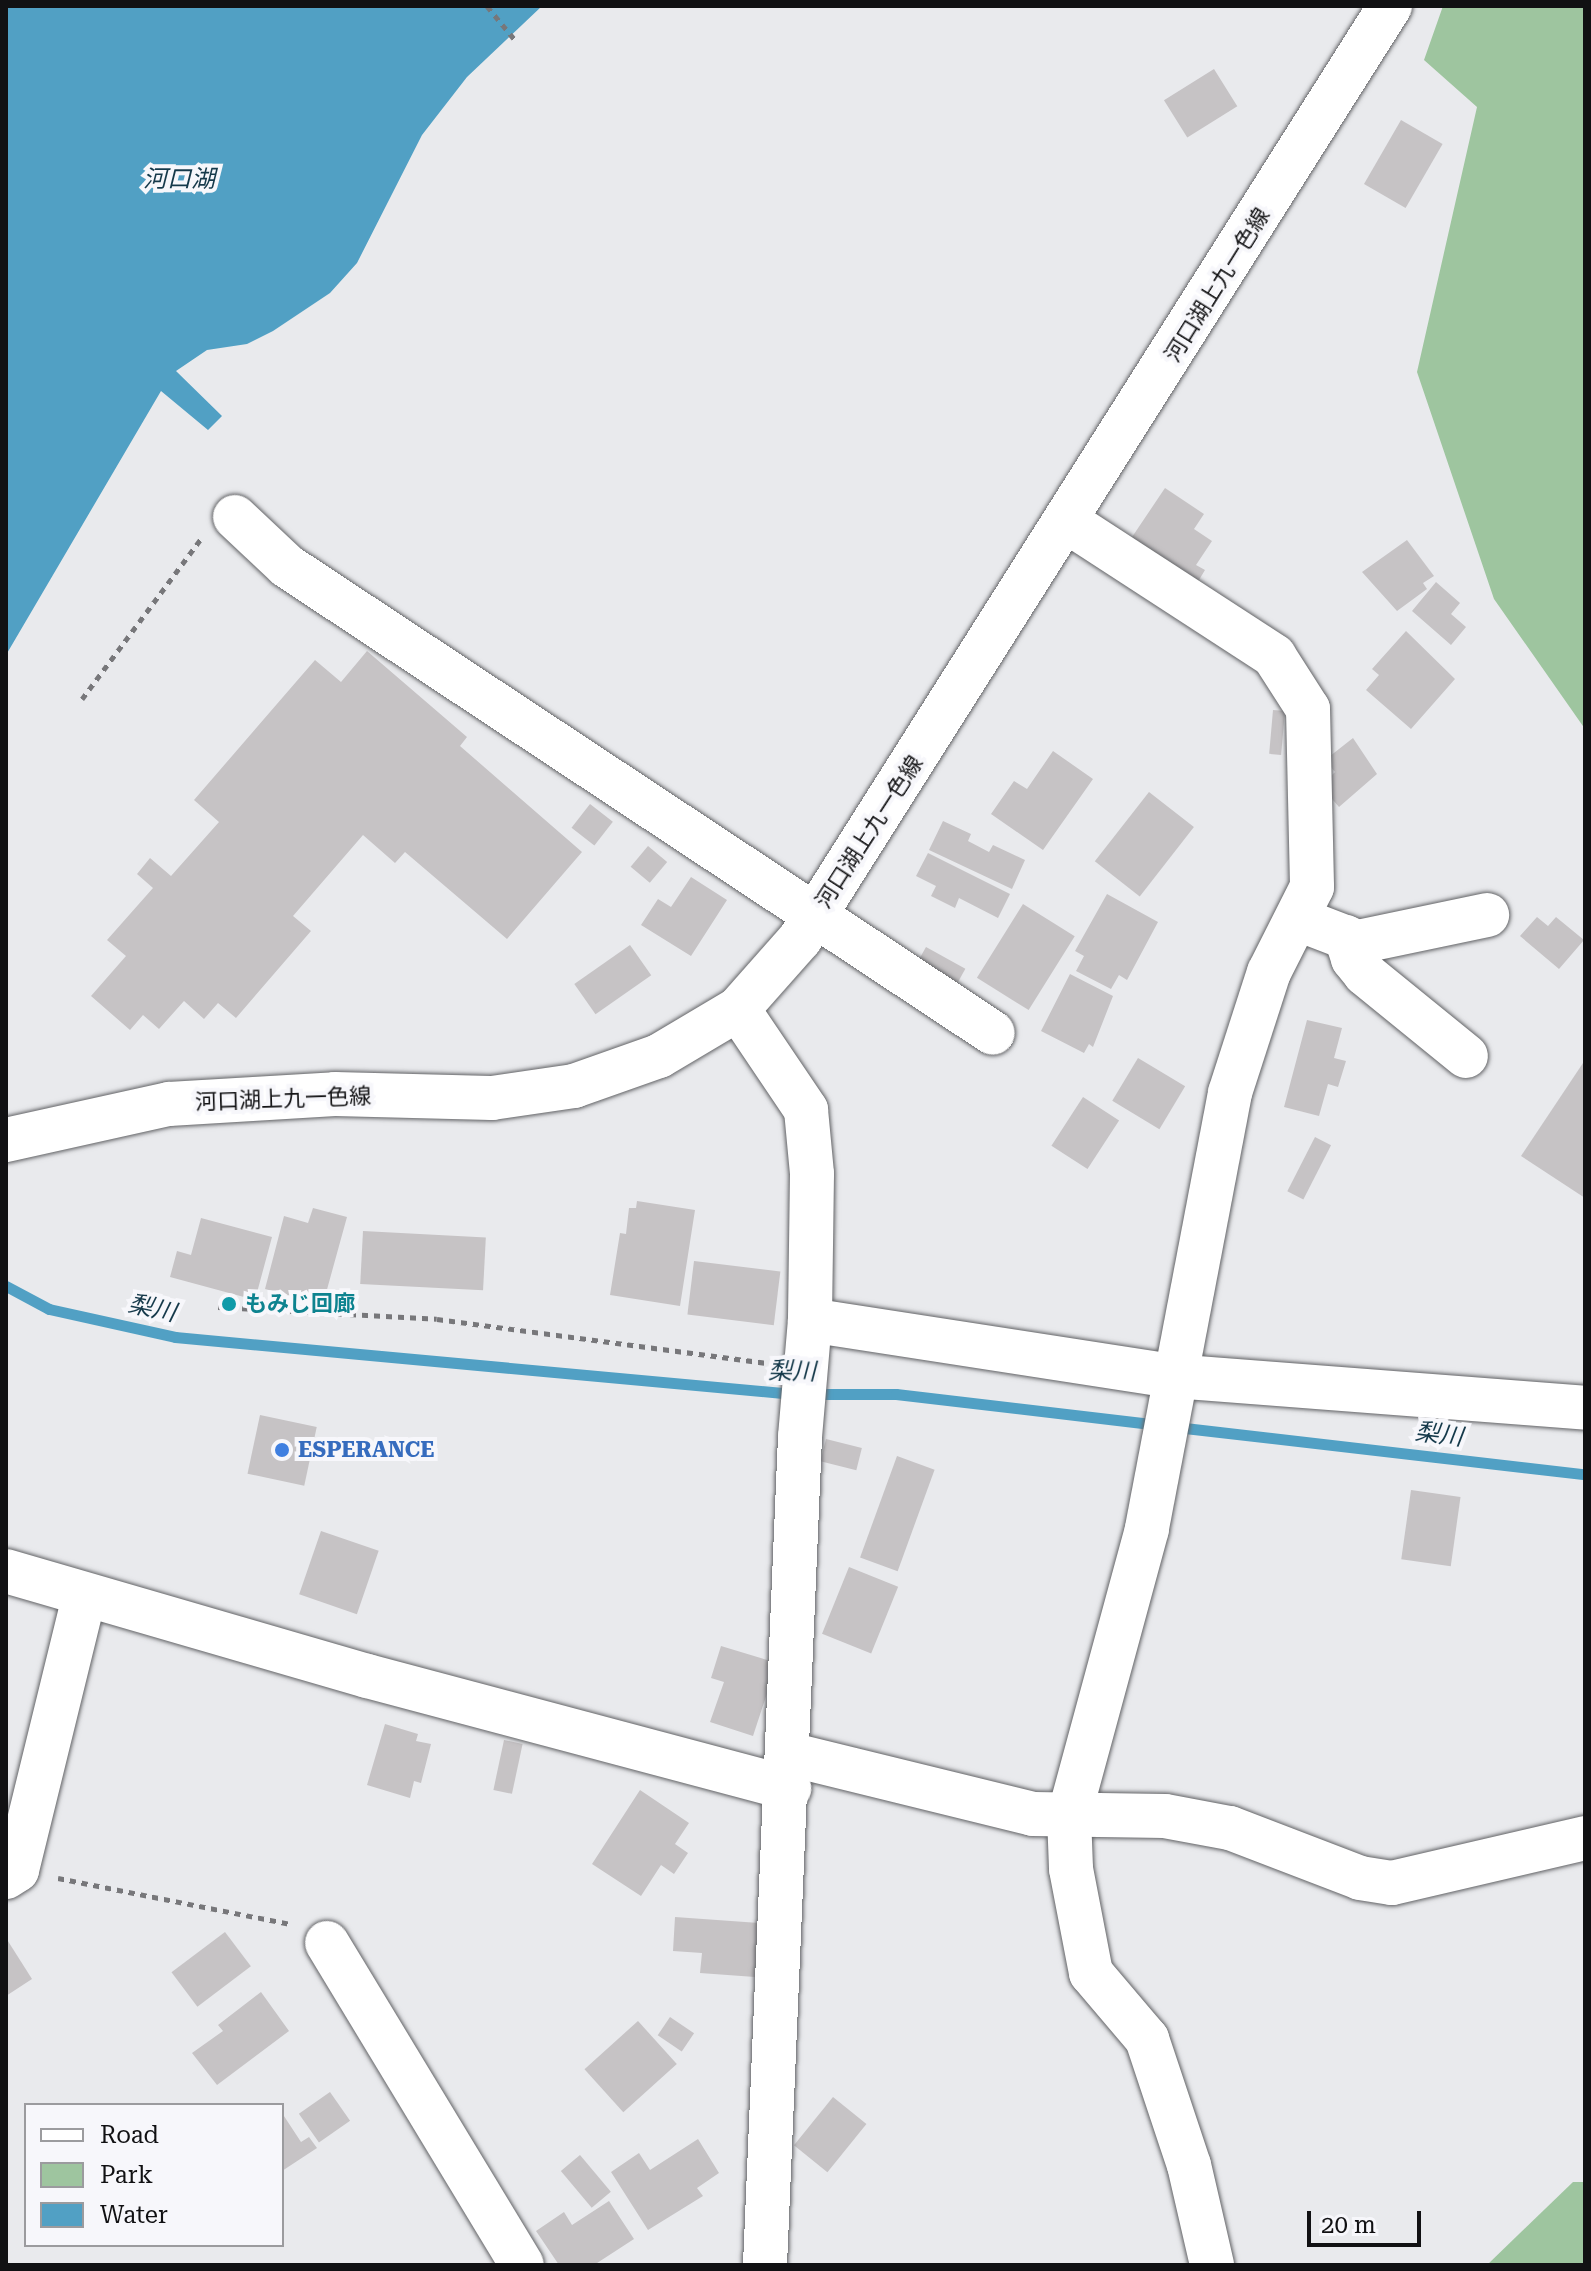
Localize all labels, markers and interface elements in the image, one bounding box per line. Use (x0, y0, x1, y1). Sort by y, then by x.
water label: 河口湖 (143, 166, 215, 194)
street label: 河口湖上九一色線 (1159, 203, 1275, 367)
street label: 河口湖上九一色線 (810, 751, 928, 913)
street label: 河口湖上九一色線 (195, 1083, 371, 1115)
water label: 梨川 (126, 1290, 178, 1328)
place label: もみじ回廊 (245, 1291, 355, 1317)
marker: もみじ回廊 (220, 1295, 238, 1313)
water label: 梨川 (768, 1357, 816, 1387)
water label: 梨川 (1413, 1418, 1465, 1452)
place label: ESPERANCE (298, 1437, 435, 1463)
marker: ESPERANCE (273, 1441, 291, 1459)
legend (24, 2103, 284, 2247)
text: Road (100, 2121, 159, 2149)
text: Park (100, 2161, 153, 2189)
scale bar (1311, 2195, 1425, 2245)
text: Water (100, 2201, 168, 2229)
text: 20 m (1321, 2211, 1376, 2239)

